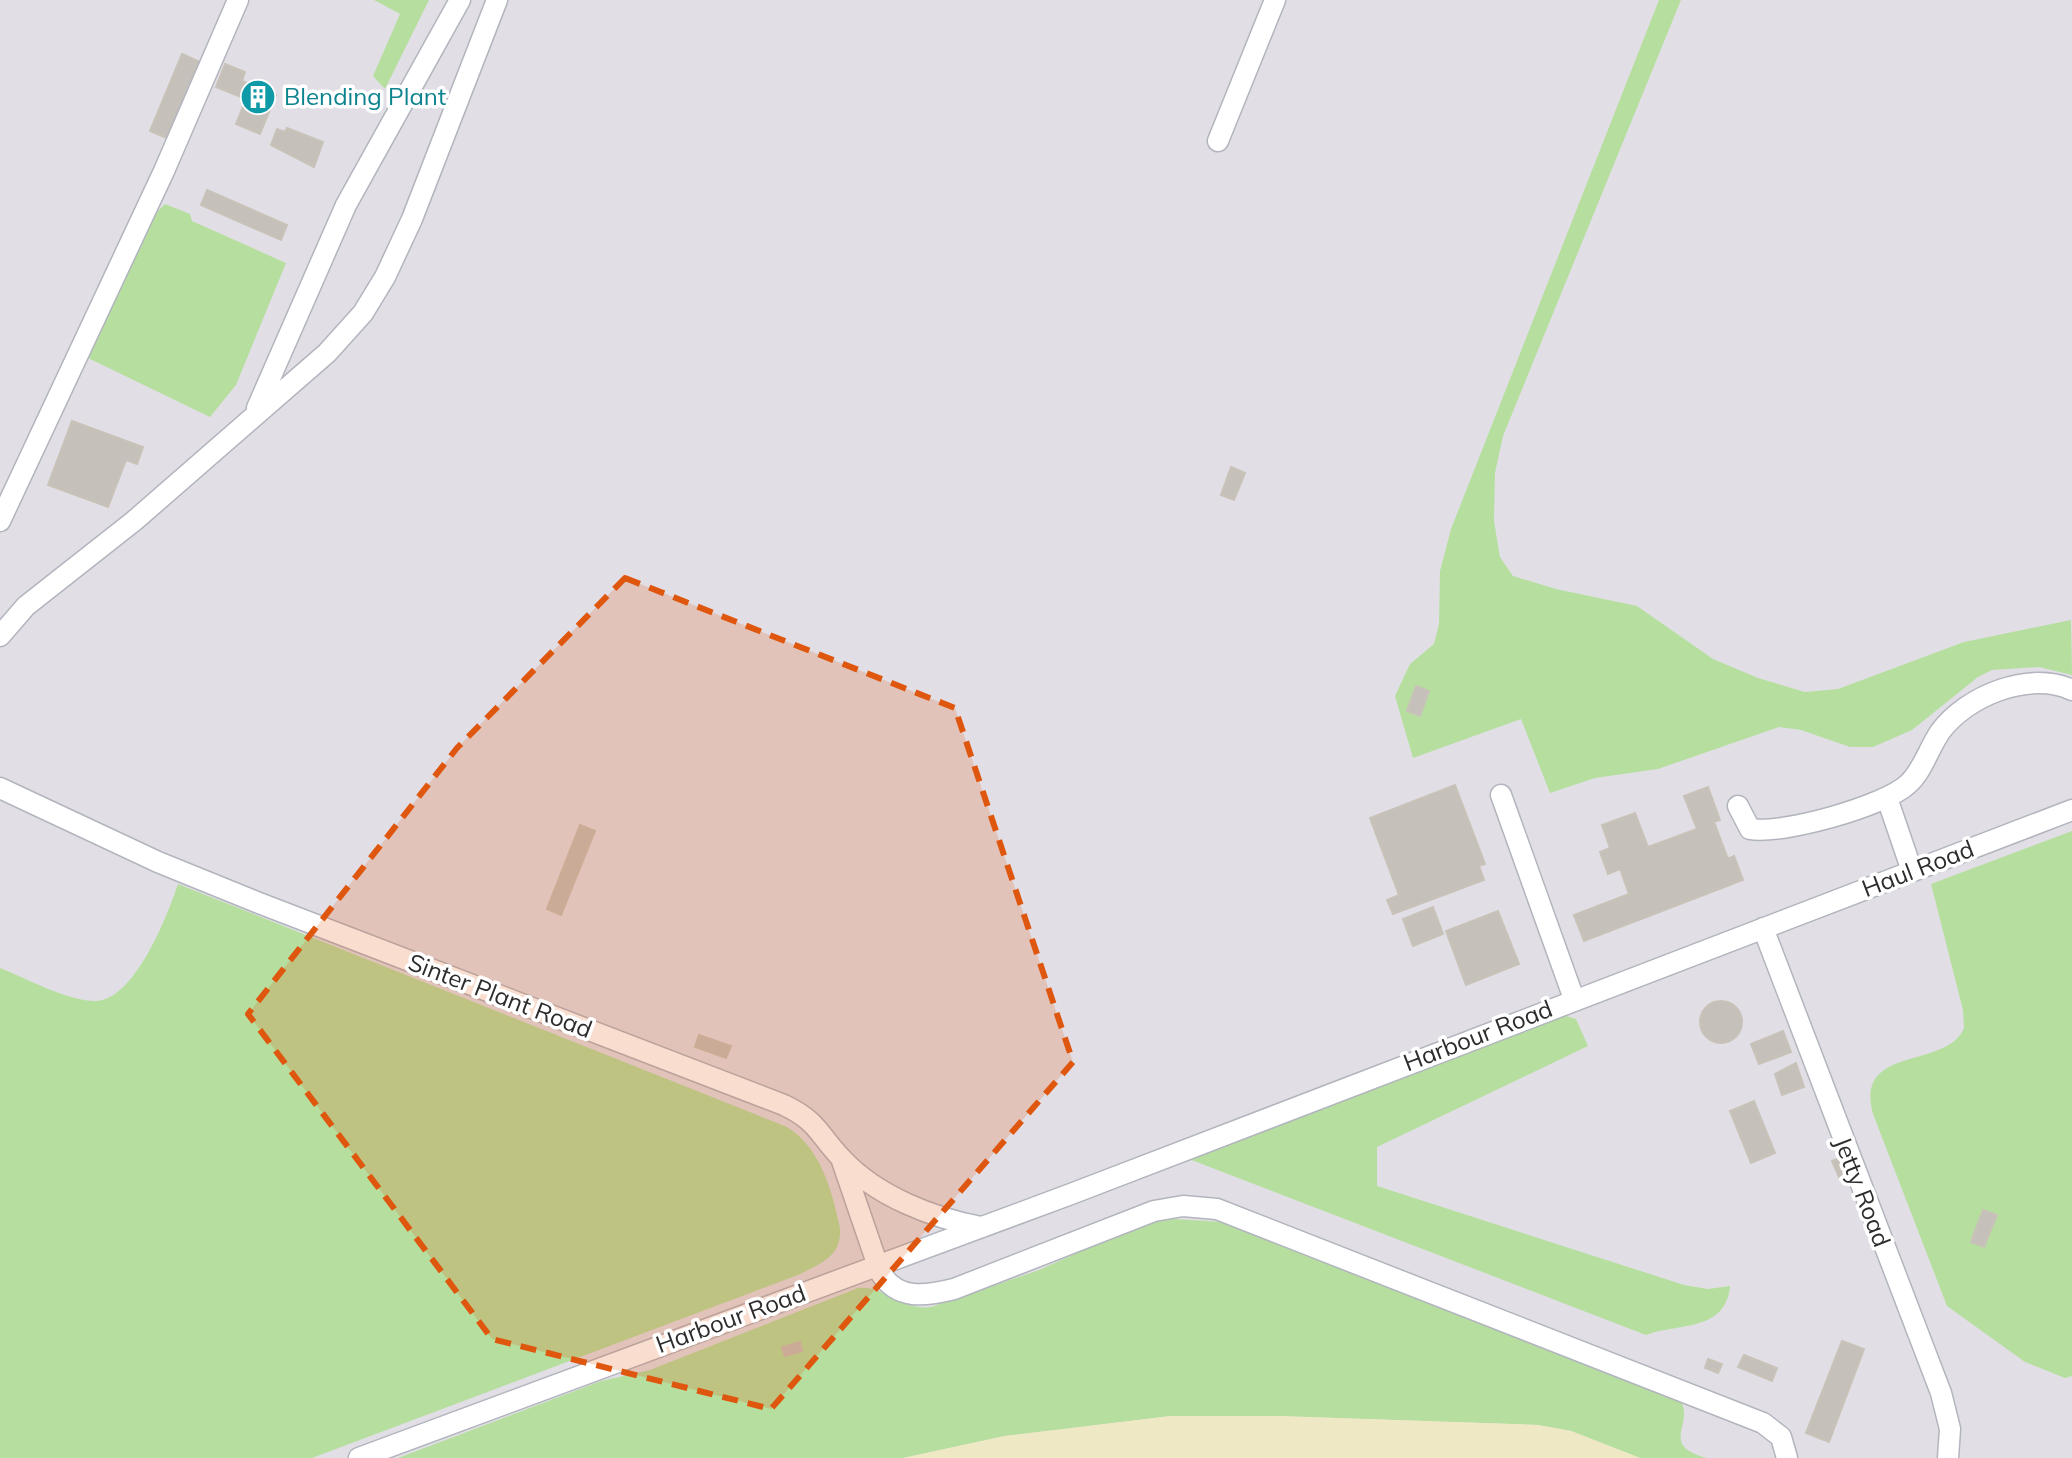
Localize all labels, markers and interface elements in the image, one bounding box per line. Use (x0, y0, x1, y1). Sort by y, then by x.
building icon: Blending Plant (239, 78, 277, 116)
place label: Blending Plant (284, 81, 446, 111)
street label: Haul Road (1857, 833, 1978, 903)
street label: Sinter Plant Road (404, 946, 596, 1044)
street label: Harbour Road (1399, 993, 1556, 1077)
street label: Jetty Road (1828, 1132, 1898, 1251)
street label: Harbour Road (652, 1277, 810, 1359)

